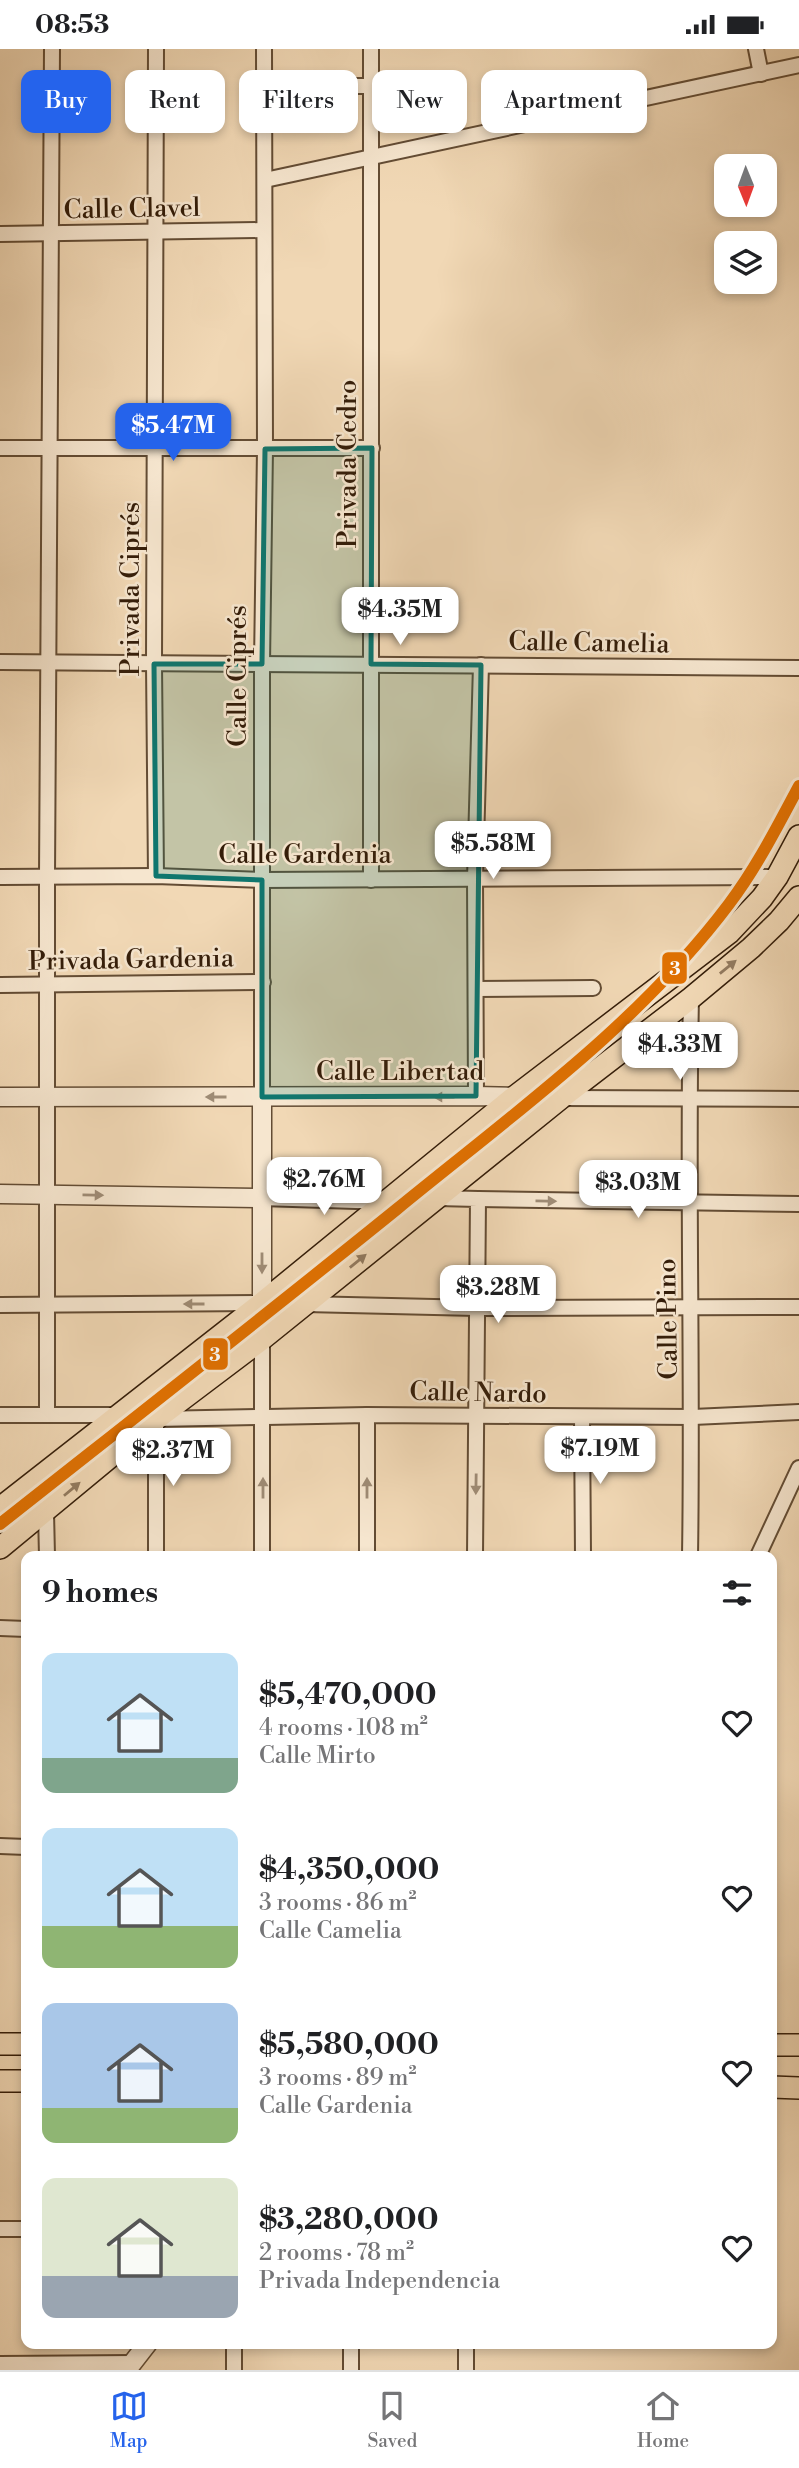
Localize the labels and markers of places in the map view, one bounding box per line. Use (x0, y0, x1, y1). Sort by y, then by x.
pin: $5.47M (116, 403, 230, 463)
pin: $4.35M (343, 587, 457, 647)
pin: $5.58M (436, 821, 550, 881)
pin: $4.33M (623, 1023, 737, 1082)
pin: $2.76M (267, 1157, 381, 1217)
pin: $3.03M (581, 1161, 695, 1220)
pin: $3.28M (441, 1265, 555, 1325)
pin: $7.19M (543, 1427, 657, 1486)
pin: $2.37M (116, 1429, 230, 1488)

